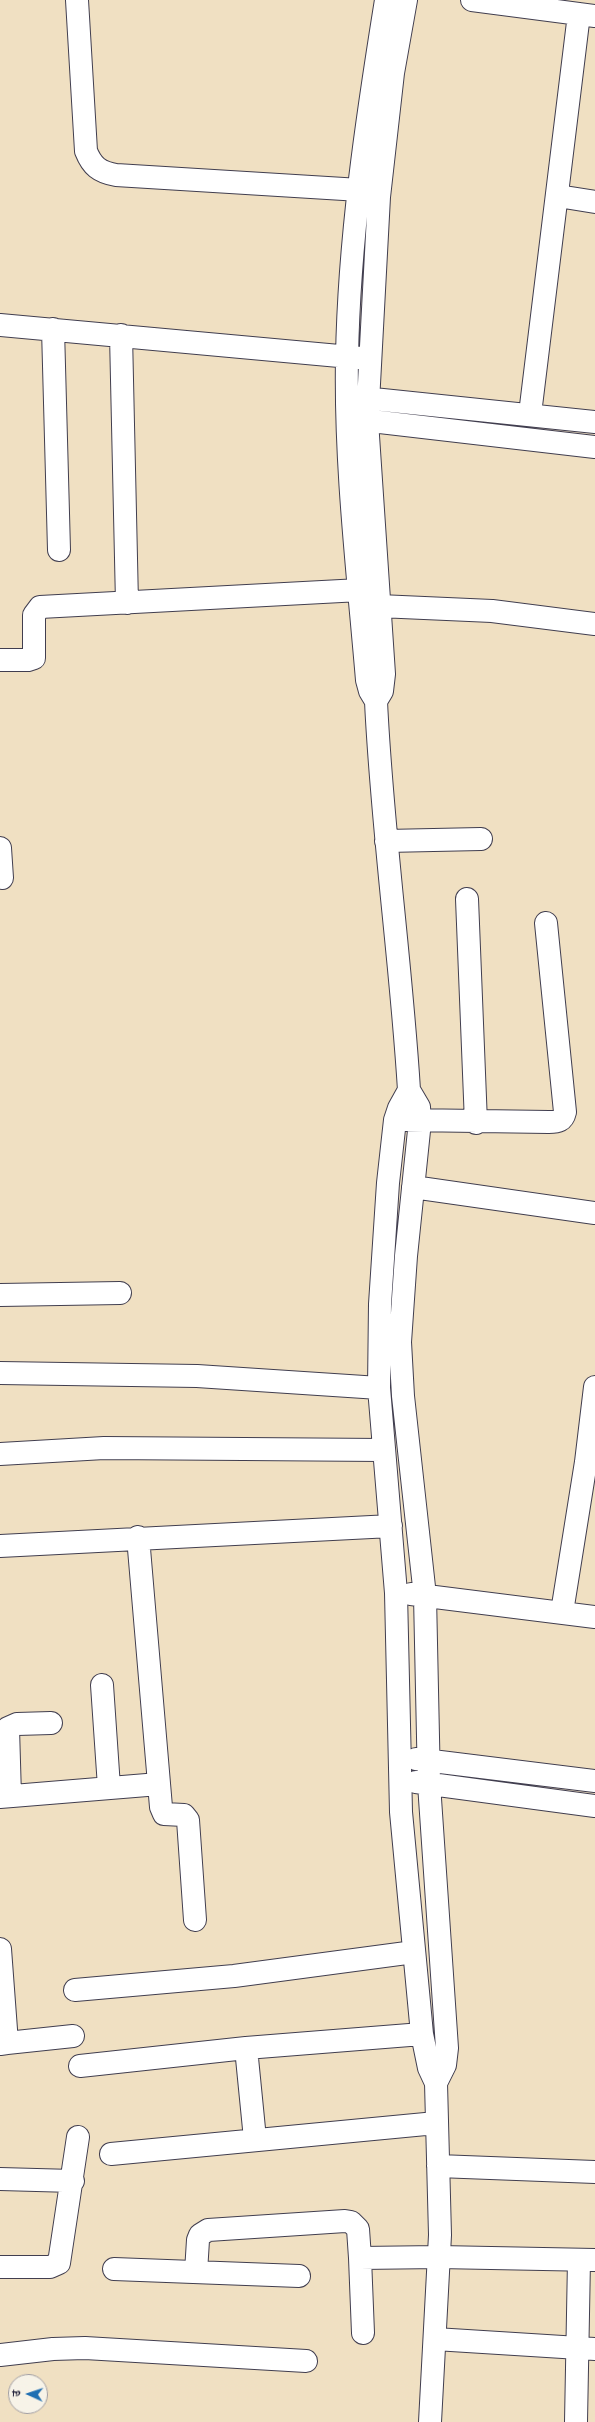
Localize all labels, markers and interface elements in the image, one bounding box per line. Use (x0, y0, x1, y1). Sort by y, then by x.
north arrow (8, 2374, 48, 2414)
text: उ (9, 2390, 25, 2397)

